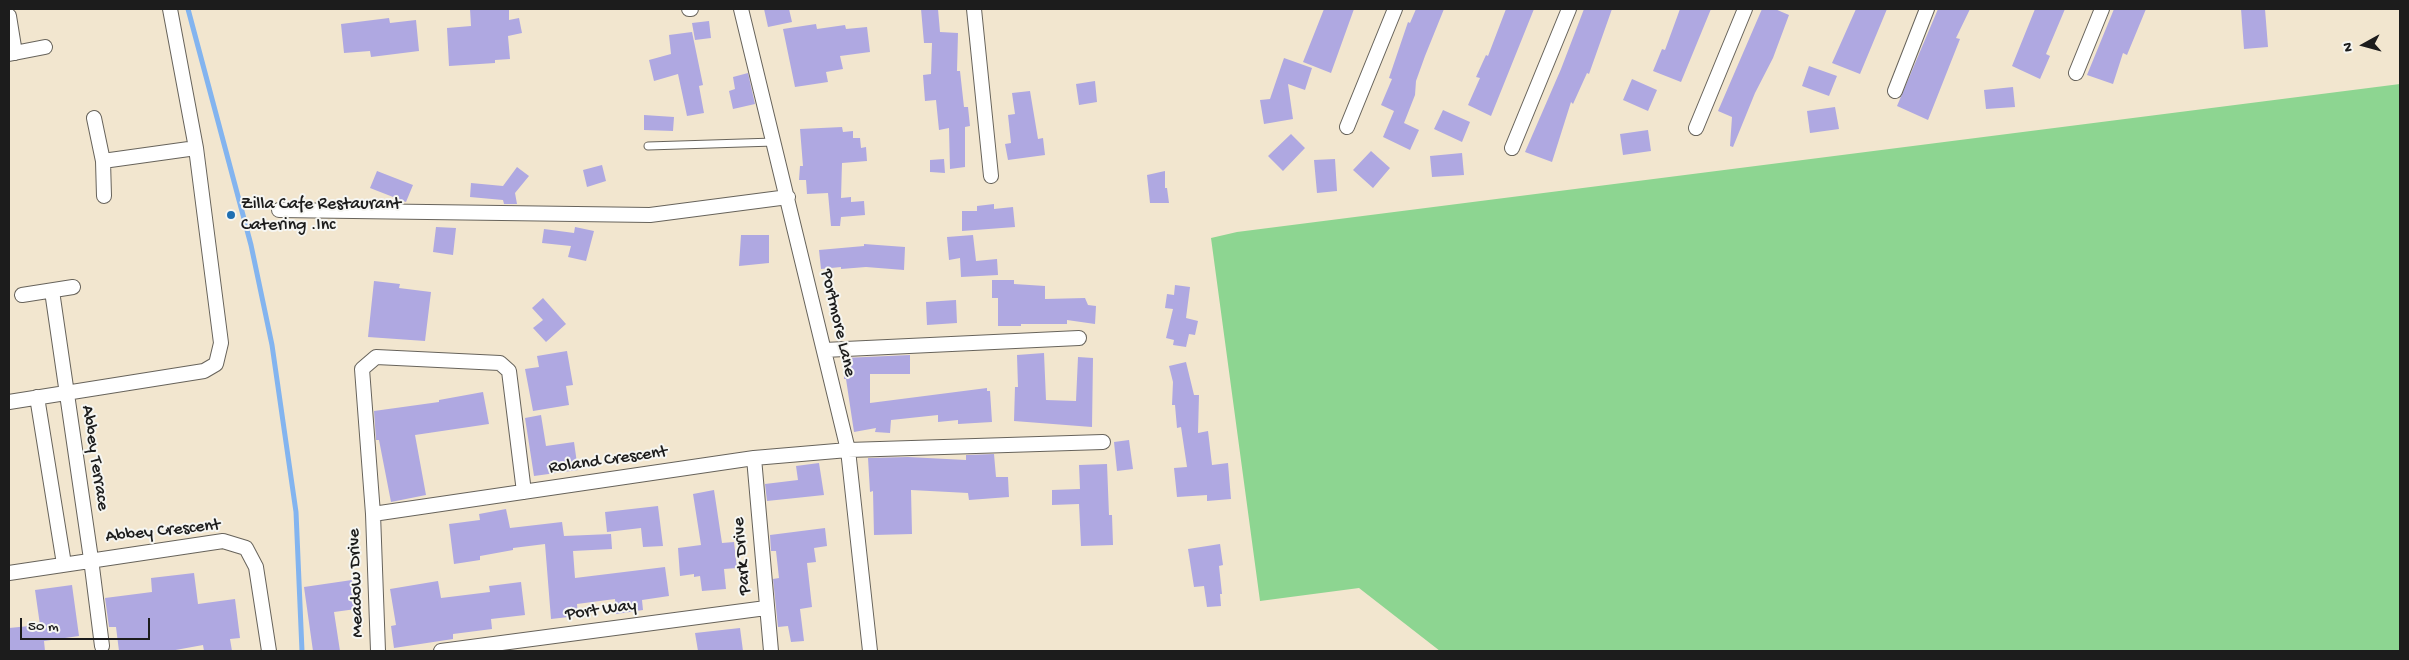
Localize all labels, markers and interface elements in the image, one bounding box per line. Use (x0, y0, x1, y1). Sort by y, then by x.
north arrow (2339, 20, 2389, 70)
text: N (2340, 41, 2358, 52)
place label: Zilla Cafe Restaurant Catering .Inc (241, 194, 401, 236)
marker: Zilla Cafe Restaurant Catering .Inc (225, 209, 237, 221)
street label: Portmore Lane (814, 267, 860, 379)
street label: Abbey Terrace (75, 404, 113, 512)
street label: Roland Crescent (547, 442, 669, 480)
street label: Abbey Crescent (104, 515, 222, 549)
street label: Park Drive (729, 516, 757, 596)
street label: Meadow Drive (344, 528, 370, 638)
street label: Port Way (564, 595, 638, 627)
scale bar (22, 608, 152, 640)
text: 50 m (28, 618, 59, 636)

